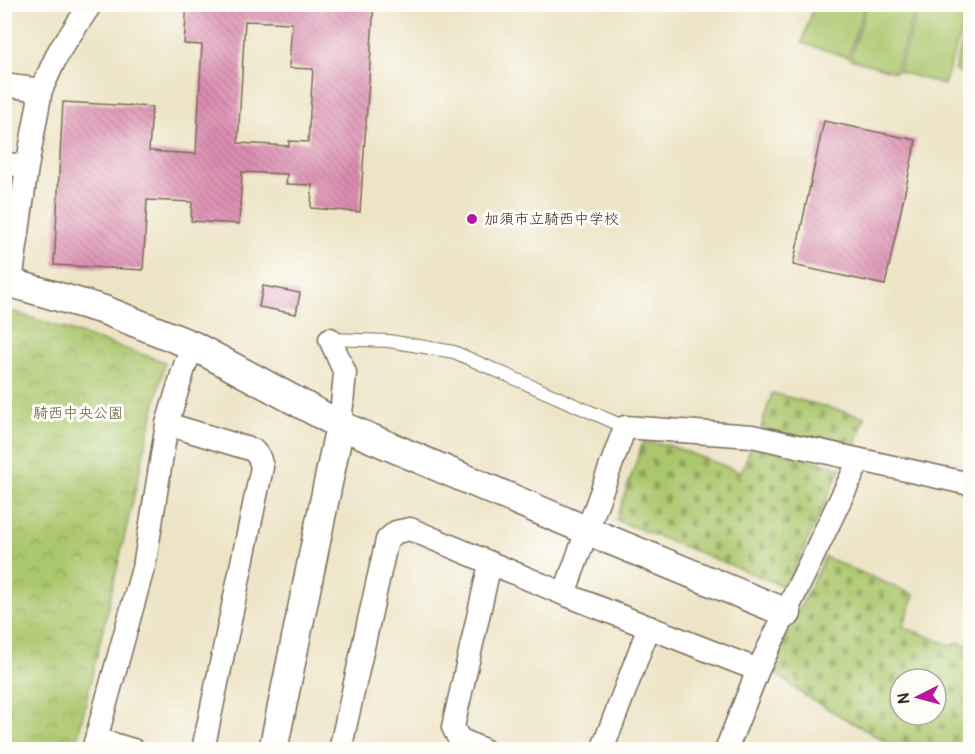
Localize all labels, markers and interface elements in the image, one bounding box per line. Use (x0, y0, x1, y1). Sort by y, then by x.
place label: 加須市立騎西中学校 (484, 210, 619, 229)
marker: 加須市立騎西中学校 (465, 212, 479, 226)
park label: 騎西中央公園 (33, 404, 123, 423)
north arrow (888, 667, 948, 727)
text: N (894, 692, 915, 705)

